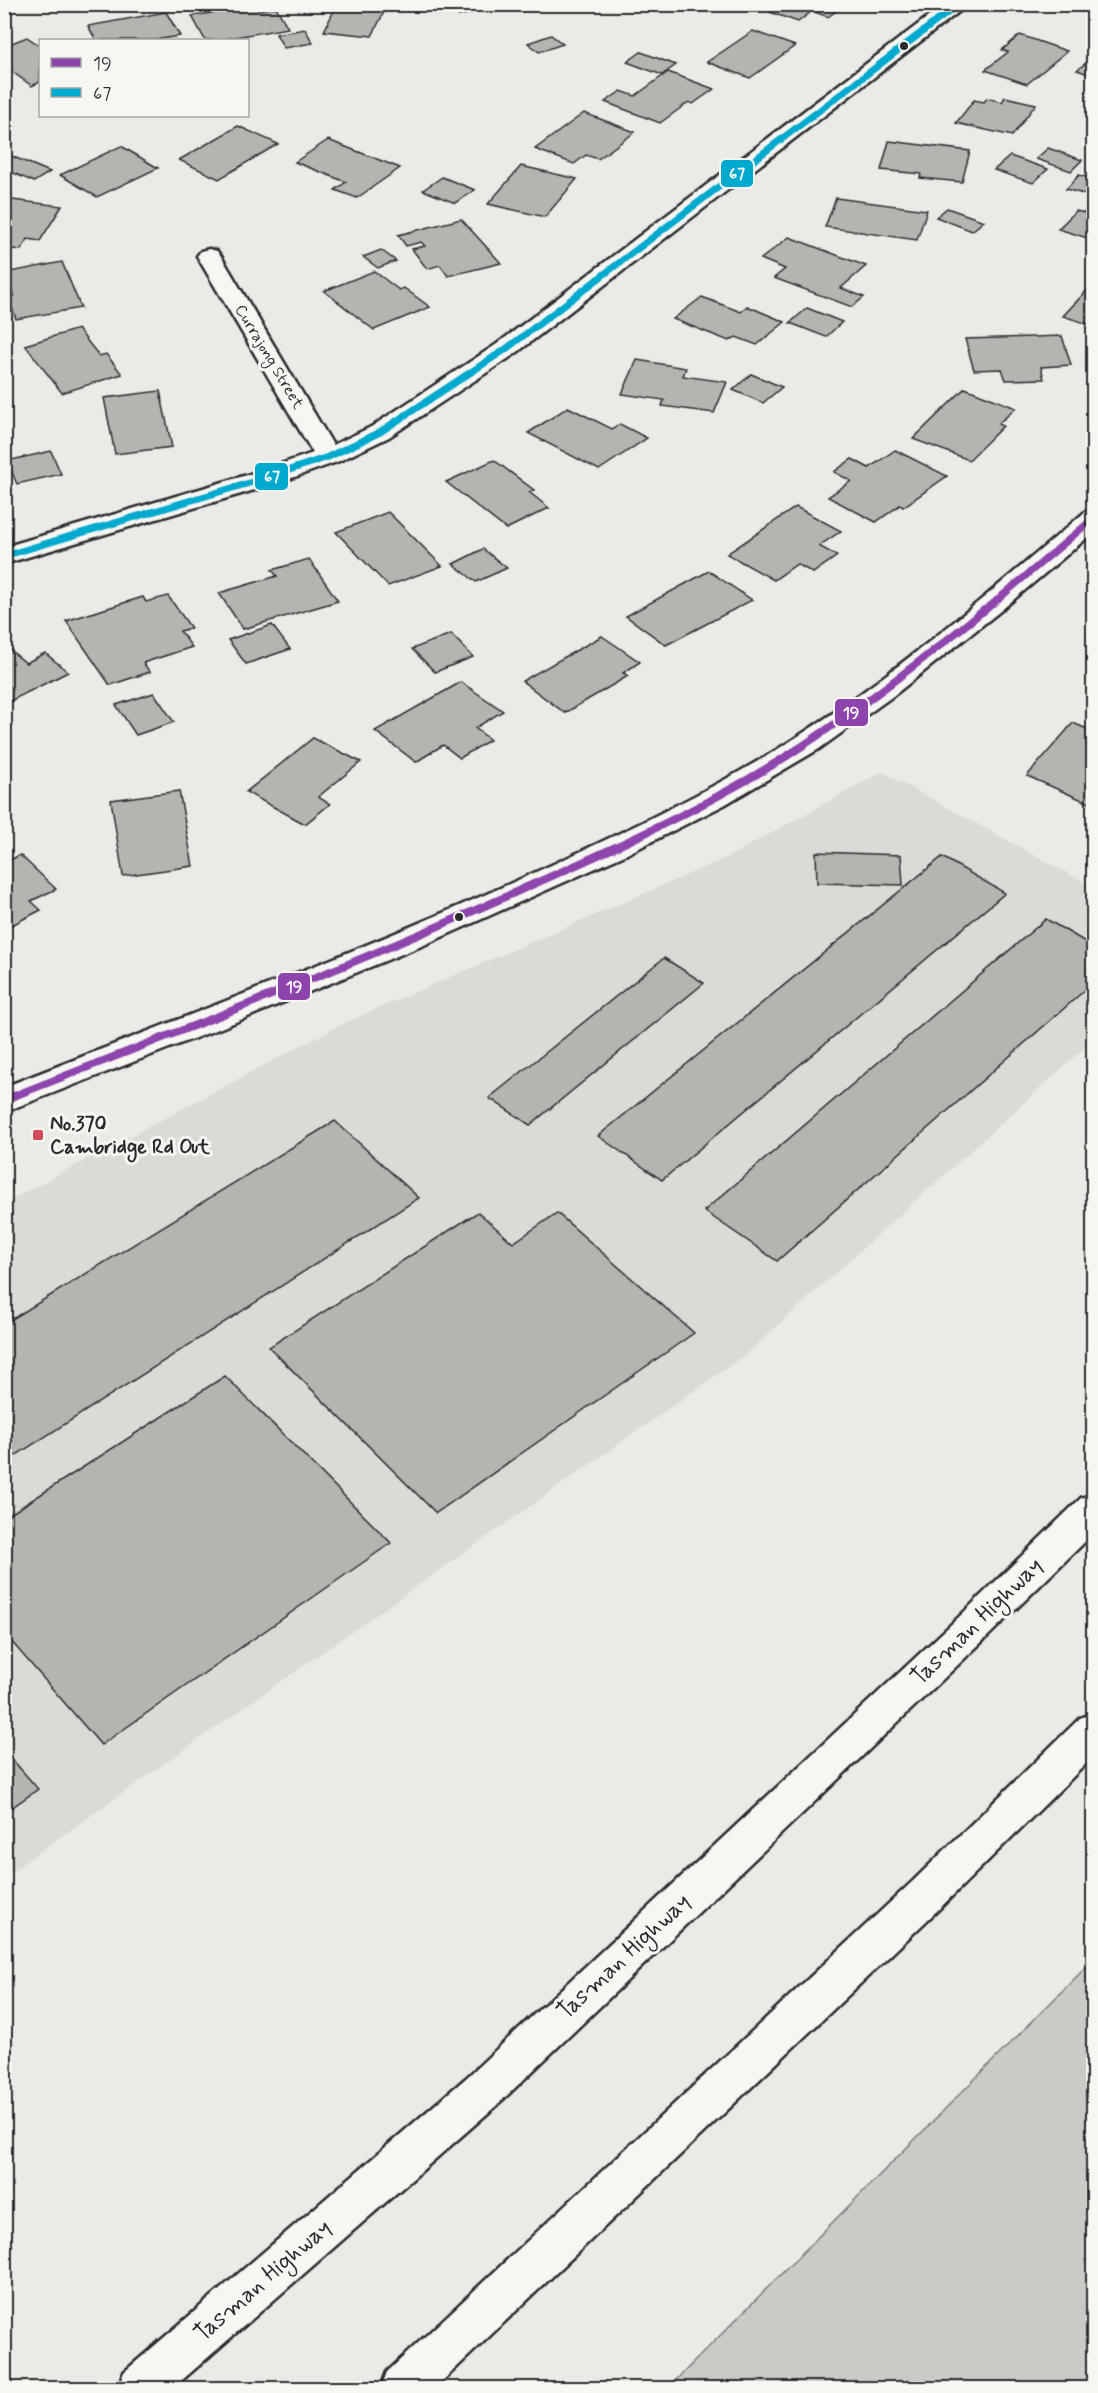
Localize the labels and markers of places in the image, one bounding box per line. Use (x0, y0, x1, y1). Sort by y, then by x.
unlabelled marker (898, 40, 910, 52)
unlabelled marker (453, 911, 465, 923)
place label: No.370 Cambridge Rd Out (50, 1111, 211, 1163)
marker: No.370 Cambridge Rd Out (31, 1128, 45, 1142)

